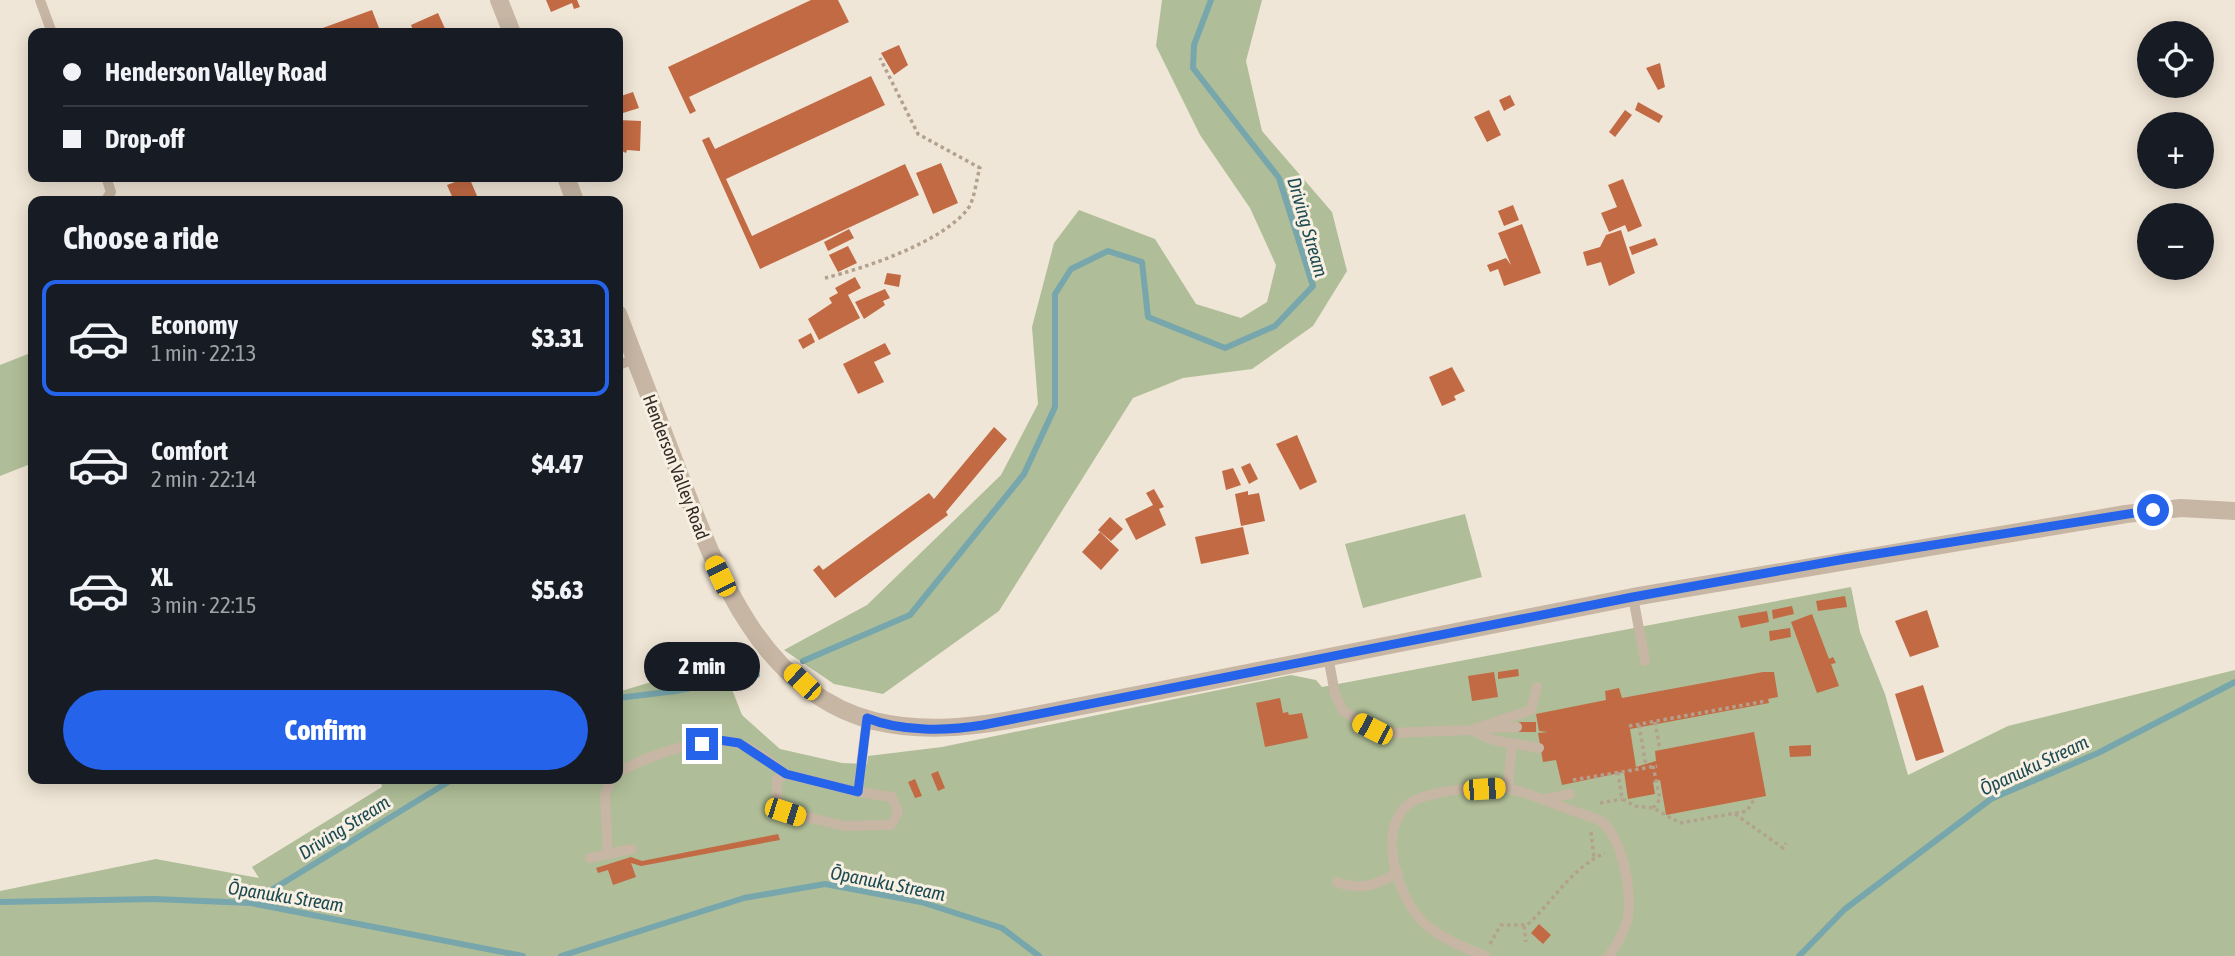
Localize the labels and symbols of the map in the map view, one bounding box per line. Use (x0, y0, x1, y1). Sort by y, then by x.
water label: Driving Stream (1283, 175, 1333, 280)
street label: Henderson Valley Road (639, 392, 713, 542)
route start (2137, 494, 2169, 526)
car (702, 553, 739, 599)
callout: 2 min (644, 642, 760, 692)
car (780, 660, 825, 704)
car (1349, 710, 1396, 748)
route end (686, 728, 718, 760)
water label: Ōpanuku Stream (1976, 730, 2092, 800)
car (1463, 777, 1506, 801)
water label: Driving Stream (295, 790, 394, 864)
car (762, 796, 809, 828)
water label: Ōpanuku Stream (829, 861, 948, 905)
water label: Ōpanuku Stream (227, 876, 346, 916)

